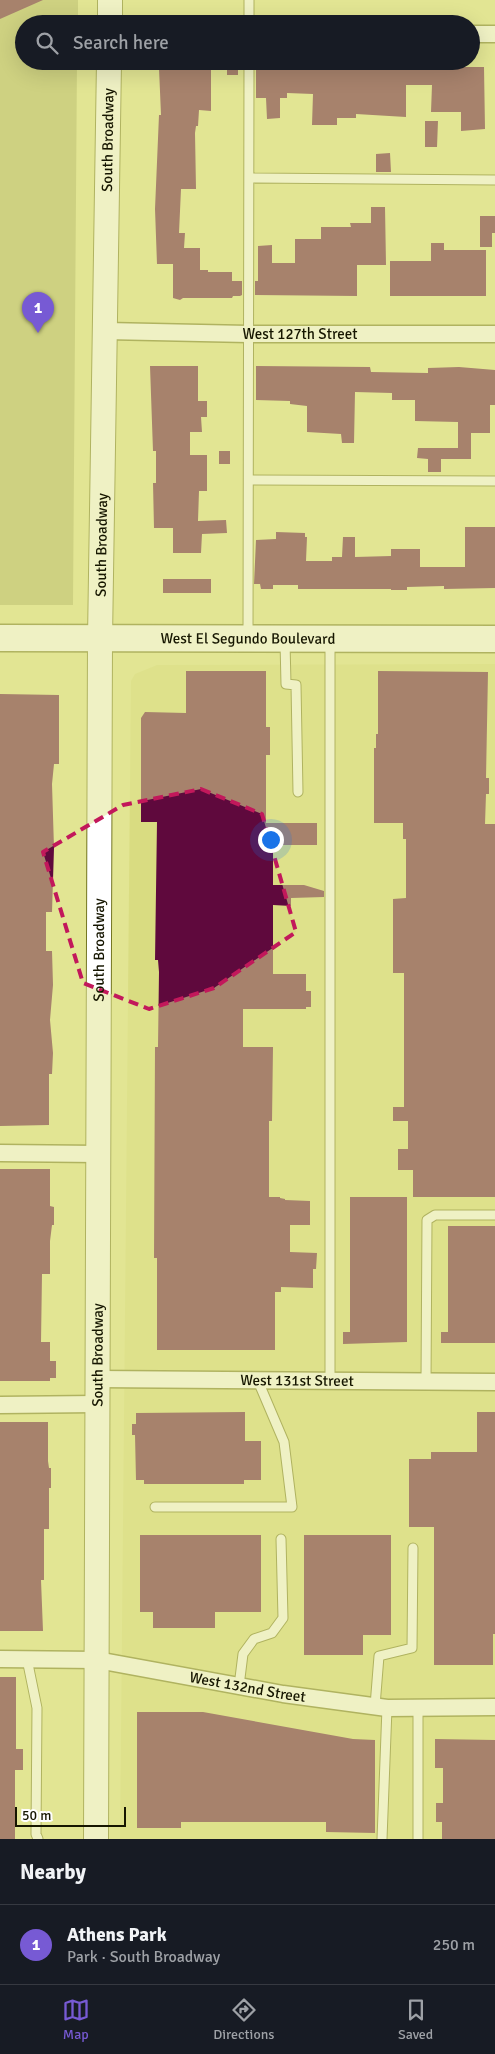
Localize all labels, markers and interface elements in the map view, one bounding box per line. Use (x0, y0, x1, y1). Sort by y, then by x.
search box (15, 15, 480, 70)
icon: search (33, 29, 61, 57)
text: Search here (73, 31, 169, 55)
street label: South Broadway (98, 88, 118, 192)
pin: 1 (22, 292, 54, 333)
street label: West 127th Street (242, 325, 357, 343)
street label: South Broadway (92, 493, 111, 597)
street label: West El Segundo Boulevard (161, 629, 335, 648)
your location (258, 827, 284, 853)
street label: South Broadway (90, 898, 108, 1002)
street label: South Broadway (88, 1303, 107, 1407)
street label: West 131st Street (240, 1371, 354, 1390)
street label: West 132nd Street (188, 1668, 307, 1706)
scale bar (15, 1804, 126, 1827)
text: 50 m (22, 1807, 51, 1824)
text: Nearby (20, 1859, 86, 1885)
text: Athens Park (67, 1923, 167, 1947)
text: 1 (32, 1935, 40, 1955)
text: 250 m (433, 1935, 475, 1955)
text: Park · South Broadway (67, 1947, 220, 1967)
tab: Map (62, 1996, 90, 2043)
tab: Directions (213, 1996, 274, 2043)
tab: Saved (398, 1996, 433, 2043)

